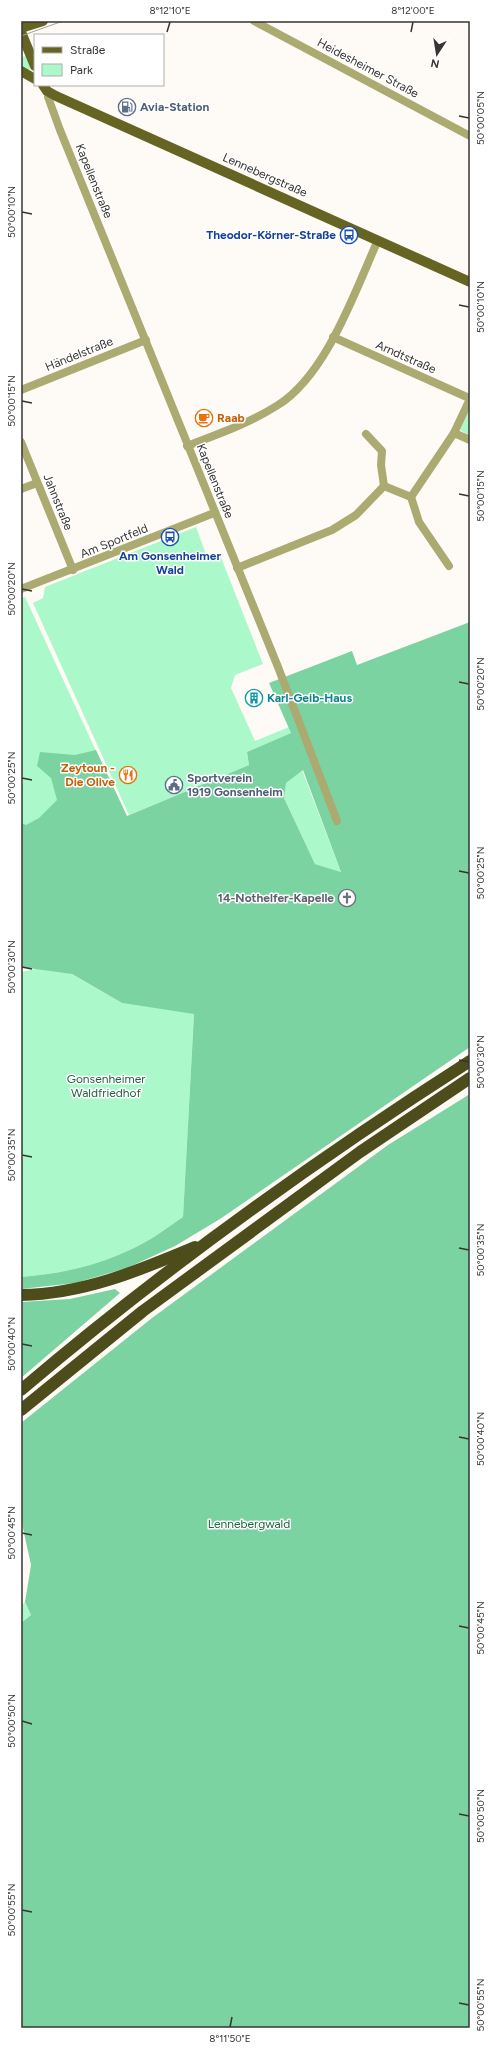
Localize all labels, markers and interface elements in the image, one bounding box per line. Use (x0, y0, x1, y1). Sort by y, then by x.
text: 8°12'10"E (149, 4, 191, 17)
text: 8°12'00"E (391, 4, 435, 17)
legend (34, 34, 164, 86)
north arrow (417, 34, 457, 74)
street label: Heidesheimer Straße (315, 35, 421, 101)
text: Straße (70, 43, 106, 57)
text: N (430, 56, 441, 71)
text: Park (70, 63, 93, 77)
text: 50°00'05"N (474, 91, 487, 145)
fuel station icon: Avia-Station (117, 97, 137, 117)
place label: Avia-Station (140, 100, 210, 114)
street label: Kapellenstraße (73, 142, 115, 221)
street label: Lennebergstraße (221, 150, 310, 200)
text: 50°00'10"N (5, 186, 18, 238)
bus stop icon: Theodor-Körner-Straße (339, 225, 359, 245)
place label: Theodor-Körner-Straße (206, 228, 336, 242)
text: 50°00'10"N (474, 281, 487, 333)
street label: Händelstraße (43, 334, 115, 374)
street label: Arndtstraße (374, 338, 439, 377)
text: 50°00'15"N (5, 375, 18, 427)
cafe icon: Raab (194, 408, 214, 428)
place label: Raab (217, 411, 245, 425)
street label: Kapellenstraße (194, 442, 236, 521)
text: 50°00'15"N (474, 470, 487, 522)
street label: Jahnstraße (40, 472, 76, 533)
street label: Am Sportfeld (78, 521, 150, 561)
bus stop icon: Am Gonsenheimer Wald (160, 527, 180, 547)
place label: Am Gonsenheimer Wald (119, 549, 221, 577)
text: 50°00'20"N (5, 562, 18, 616)
text: 50°00'20"N (474, 657, 487, 711)
building icon: Karl-Geib-Haus (244, 688, 264, 708)
place label: Karl-Geib-Haus (267, 691, 352, 705)
text: 50°00'25"N (5, 752, 18, 804)
place label: Zeytoun - Die Olive (61, 761, 115, 789)
restaurant icon: Zeytoun - Die Olive (118, 765, 138, 785)
place label: Sportverein 1919 Gonsenheim (187, 771, 283, 799)
public building icon: Sportverein 1919 Gonsenheim (164, 775, 184, 795)
text: 50°00'25"N (474, 847, 487, 899)
church icon: 14-Nothelfer-Kapelle (337, 888, 357, 908)
place label: 14-Nothelfer-Kapelle (218, 891, 334, 905)
text: 50°00'30"N (5, 940, 18, 994)
text: 50°00'30"N (474, 1035, 487, 1089)
park label: Gonsenheimer Waldfriedhof (67, 1072, 145, 1100)
text: 50°00'35"N (5, 1129, 18, 1181)
text: 50°00'35"N (474, 1224, 487, 1276)
text: 50°00'40"N (5, 1317, 18, 1371)
text: 50°00'40"N (474, 1412, 487, 1466)
text: 50°00'45"N (5, 1506, 18, 1560)
park label: Lennebergwald (208, 1517, 290, 1531)
text: 50°00'45"N (474, 1601, 487, 1655)
text: 50°00'50"N (5, 1694, 18, 1748)
text: 50°00'50"N (474, 1789, 487, 1843)
text: 50°00'55"N (5, 1883, 18, 1937)
text: 50°00'55"N (474, 1978, 487, 2032)
text: 8°11'50"E (209, 2032, 251, 2045)

